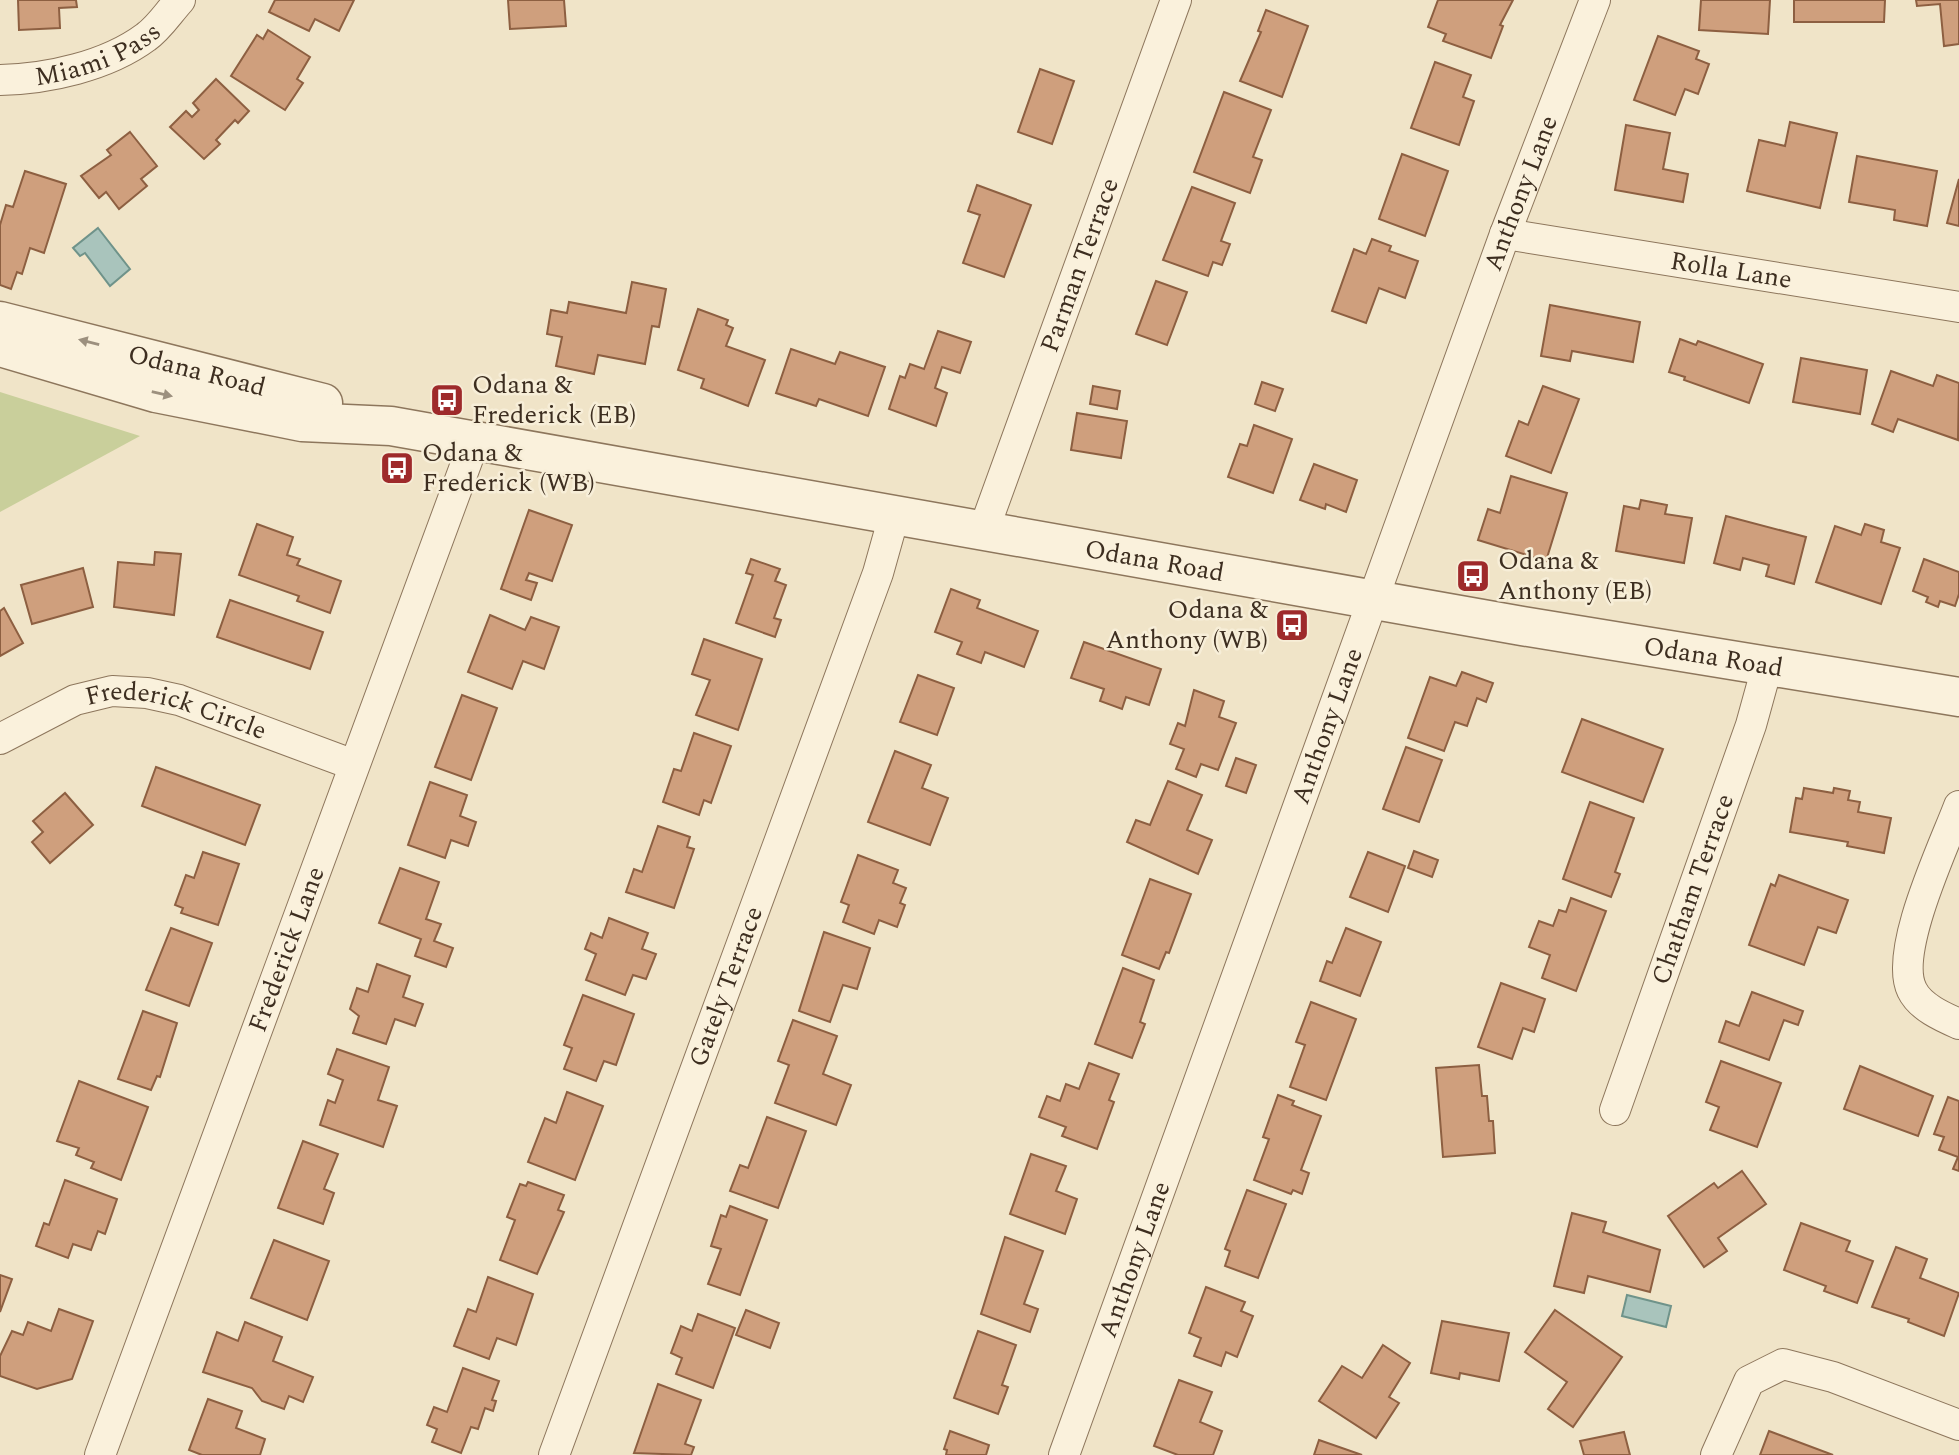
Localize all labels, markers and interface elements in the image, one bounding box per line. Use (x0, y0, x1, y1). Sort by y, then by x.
street label: Miami Pass (32, 13, 171, 97)
street label: Anthony Lane (1473, 109, 1569, 277)
street label: Parman Terrace (1030, 172, 1130, 358)
street label: Rolla Lane (1667, 241, 1795, 300)
street label: Odana Road (123, 334, 270, 408)
one-way arrow (78, 337, 100, 348)
place label: Odana & Frederick (EB) (472, 365, 636, 435)
bus stop icon: Odana & Frederick (EB) (428, 381, 466, 419)
one-way arrow (151, 389, 173, 400)
place label: Odana & Frederick (WB) (422, 433, 595, 503)
bus stop icon: Odana & Frederick (WB) (378, 449, 416, 487)
street label: Odana Road (1082, 529, 1228, 593)
place label: Odana & Anthony (EB) (1498, 541, 1652, 611)
bus stop icon: Odana & Anthony (EB) (1454, 557, 1492, 595)
place label: Odana & Anthony (WB) (1106, 590, 1269, 660)
bus stop icon: Odana & Anthony (WB) (1273, 606, 1311, 644)
street label: Odana Road (1641, 626, 1786, 688)
street label: Anthony Lane (1281, 642, 1374, 810)
street label: Frederick Circle (81, 671, 272, 751)
street label: Chatham Terrace (1641, 788, 1745, 990)
street label: Frederick Lane (238, 861, 336, 1038)
street label: Gately Terrace (678, 901, 774, 1073)
street label: Anthony Lane (1088, 1176, 1181, 1343)

